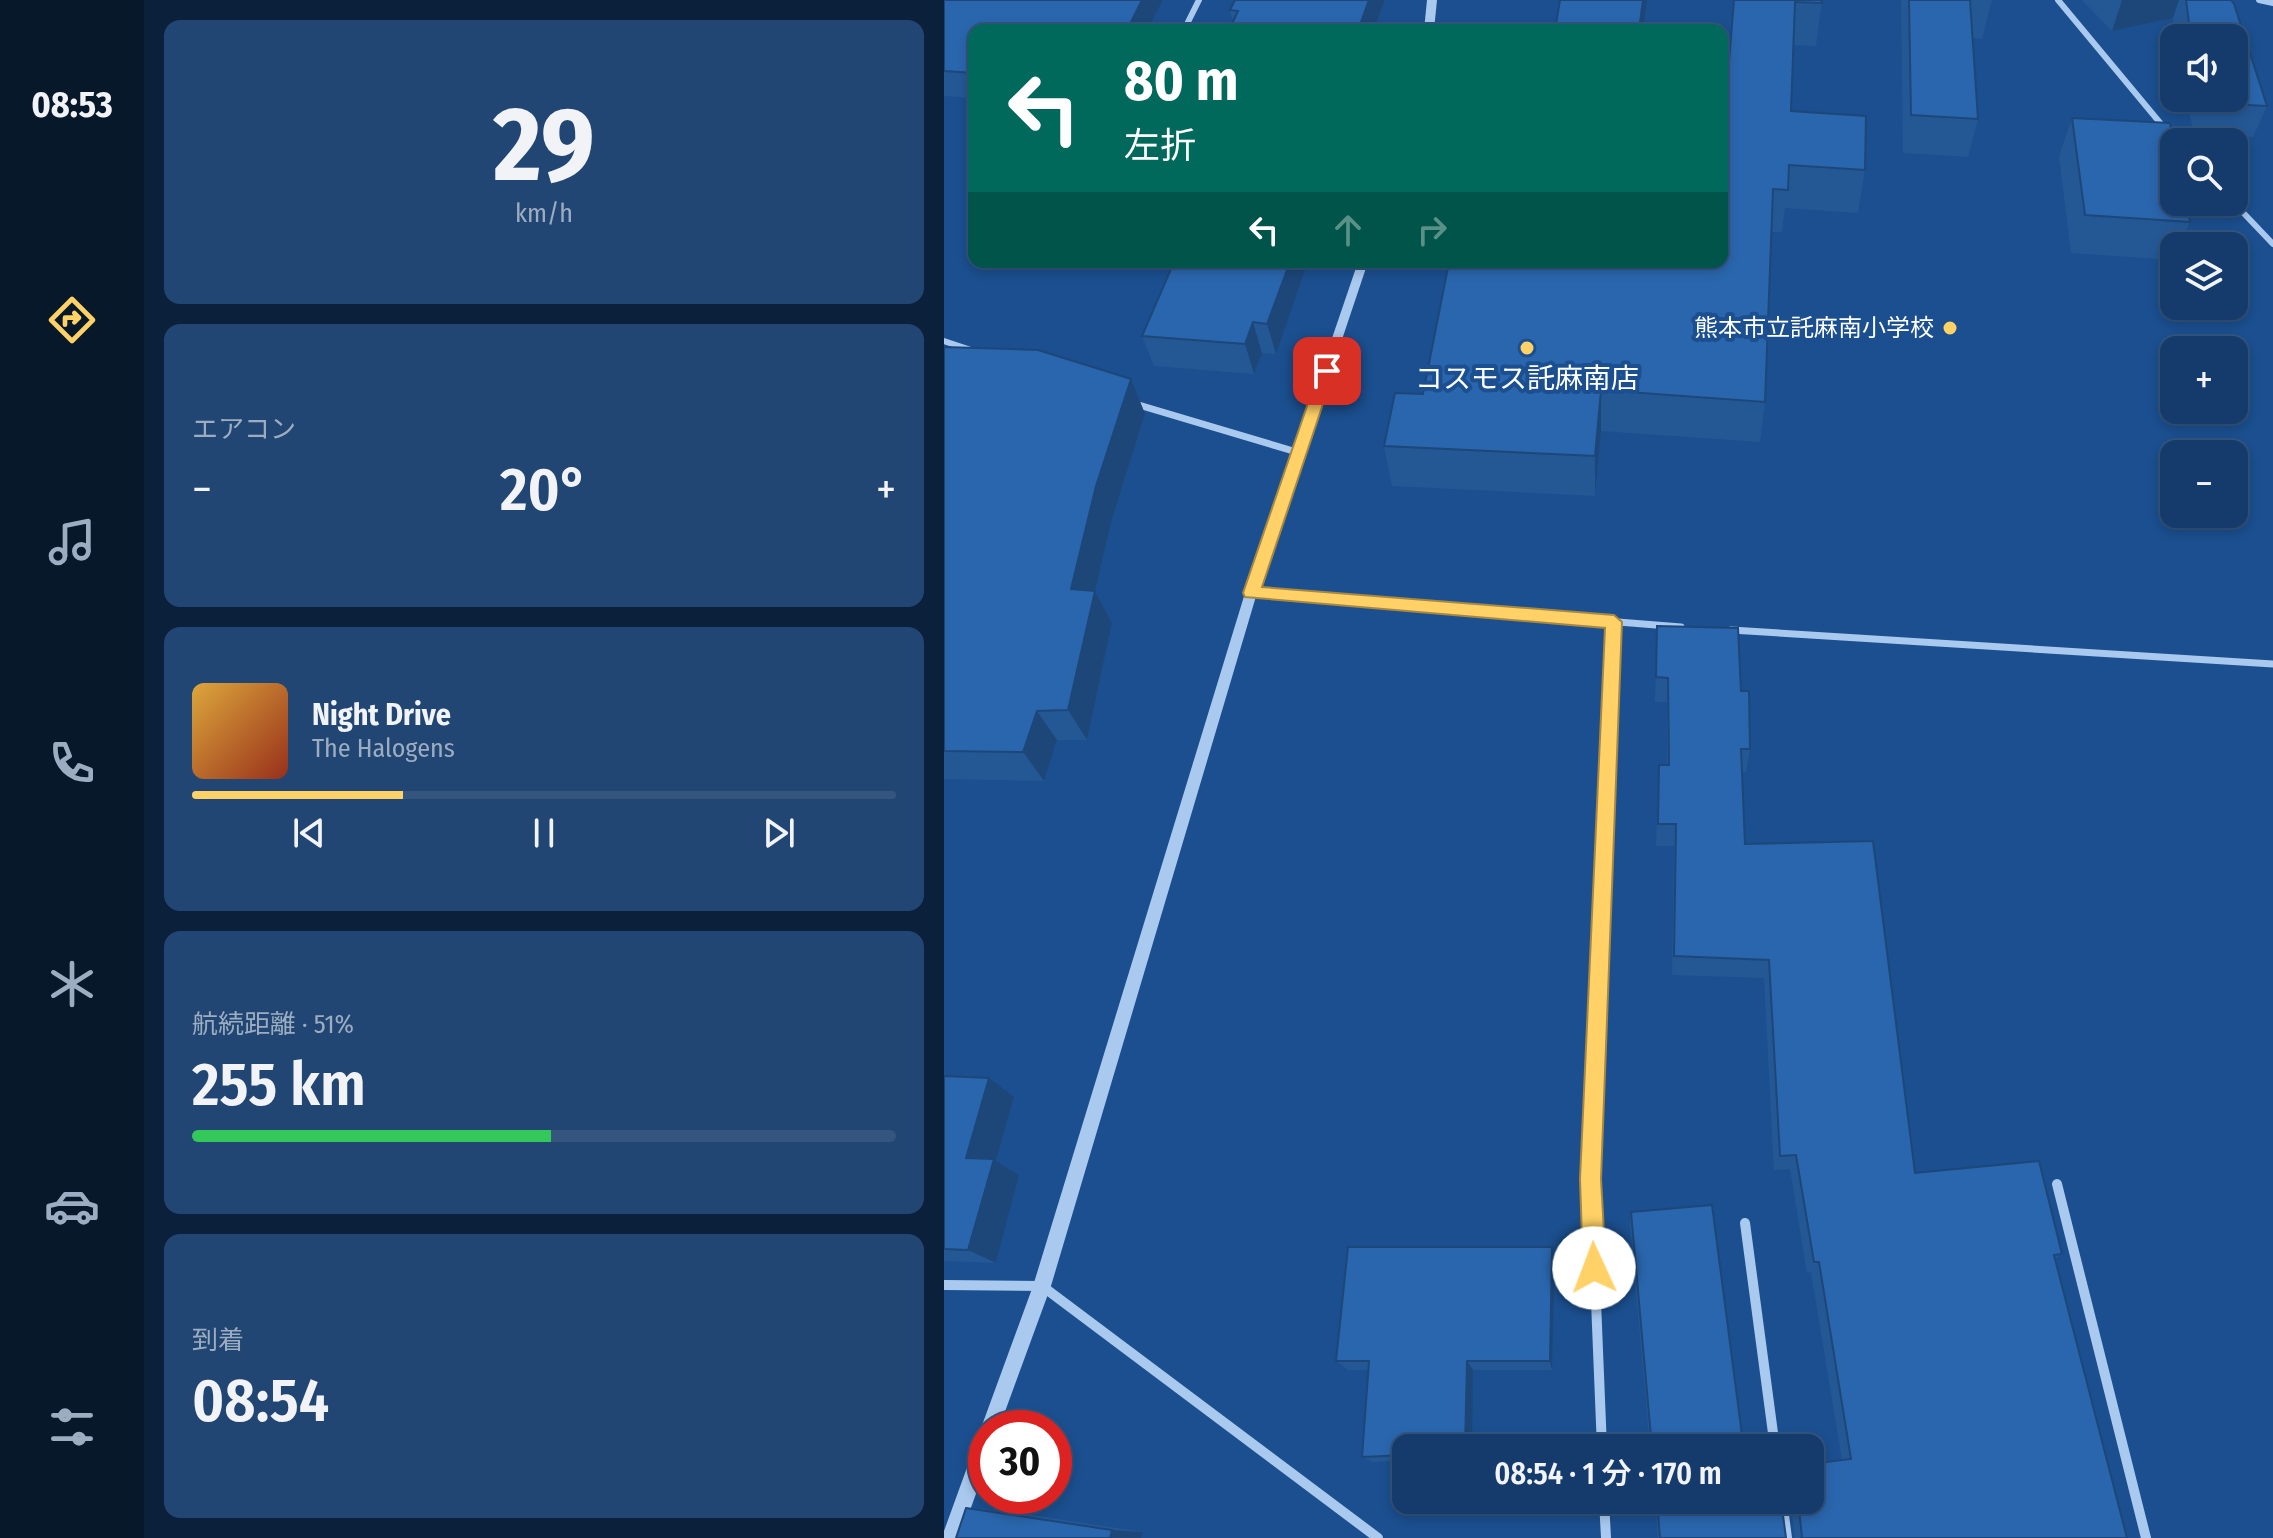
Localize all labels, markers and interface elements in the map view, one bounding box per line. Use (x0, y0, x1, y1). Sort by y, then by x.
map controls (2160, 24, 2248, 528)
button: sound (2160, 24, 2248, 112)
text: 80 m (1124, 48, 1239, 115)
icon: left (992, 56, 1096, 160)
text: 08:53 (31, 83, 113, 127)
text: 29 (493, 83, 595, 208)
text: 左折 (1124, 124, 1196, 168)
button: search (2160, 128, 2248, 216)
text: km/h (515, 198, 573, 229)
icon: left (1242, 208, 1286, 252)
icon: ahead (1326, 208, 1370, 252)
icon: right (1410, 208, 1454, 252)
button: layers (2160, 232, 2248, 320)
icon: directions (44, 292, 100, 348)
place label: 熊本市立託麻南小学校 (1694, 314, 1934, 342)
marker: 熊本市立託麻南小学校 (1941, 319, 1959, 337)
button: + (2160, 336, 2248, 424)
pin (1293, 337, 1361, 405)
marker: コスモス託麻南店 (1518, 339, 1536, 357)
icon: arrive (1305, 349, 1349, 393)
place label: コスモス託麻南店 (1415, 362, 1639, 395)
text: エアコン (192, 414, 296, 445)
button: − (2160, 440, 2248, 528)
text: 20° (500, 454, 588, 526)
text: − (192, 463, 212, 516)
text: + (876, 463, 896, 516)
icon: music (44, 514, 100, 570)
text: Night Drive (312, 697, 451, 733)
text: The Halogens (312, 733, 455, 764)
icon: phone (44, 735, 100, 791)
icon: previous (287, 811, 331, 855)
icon: pause (522, 811, 566, 855)
icon: next (757, 811, 801, 855)
icon: climate (44, 956, 100, 1012)
text: 航続距離 · 51% (192, 1009, 354, 1040)
text: 255 km (192, 1049, 366, 1121)
icon: car (44, 1178, 100, 1234)
position arrow (1552, 1226, 1636, 1310)
text: 到着 (192, 1325, 244, 1356)
text: 08:54 (192, 1365, 329, 1437)
icon: filters (44, 1399, 100, 1455)
speed limit sign: 30 (968, 1410, 1072, 1514)
text: 08:54 · 1 分 · 170 m (1494, 1456, 1722, 1492)

